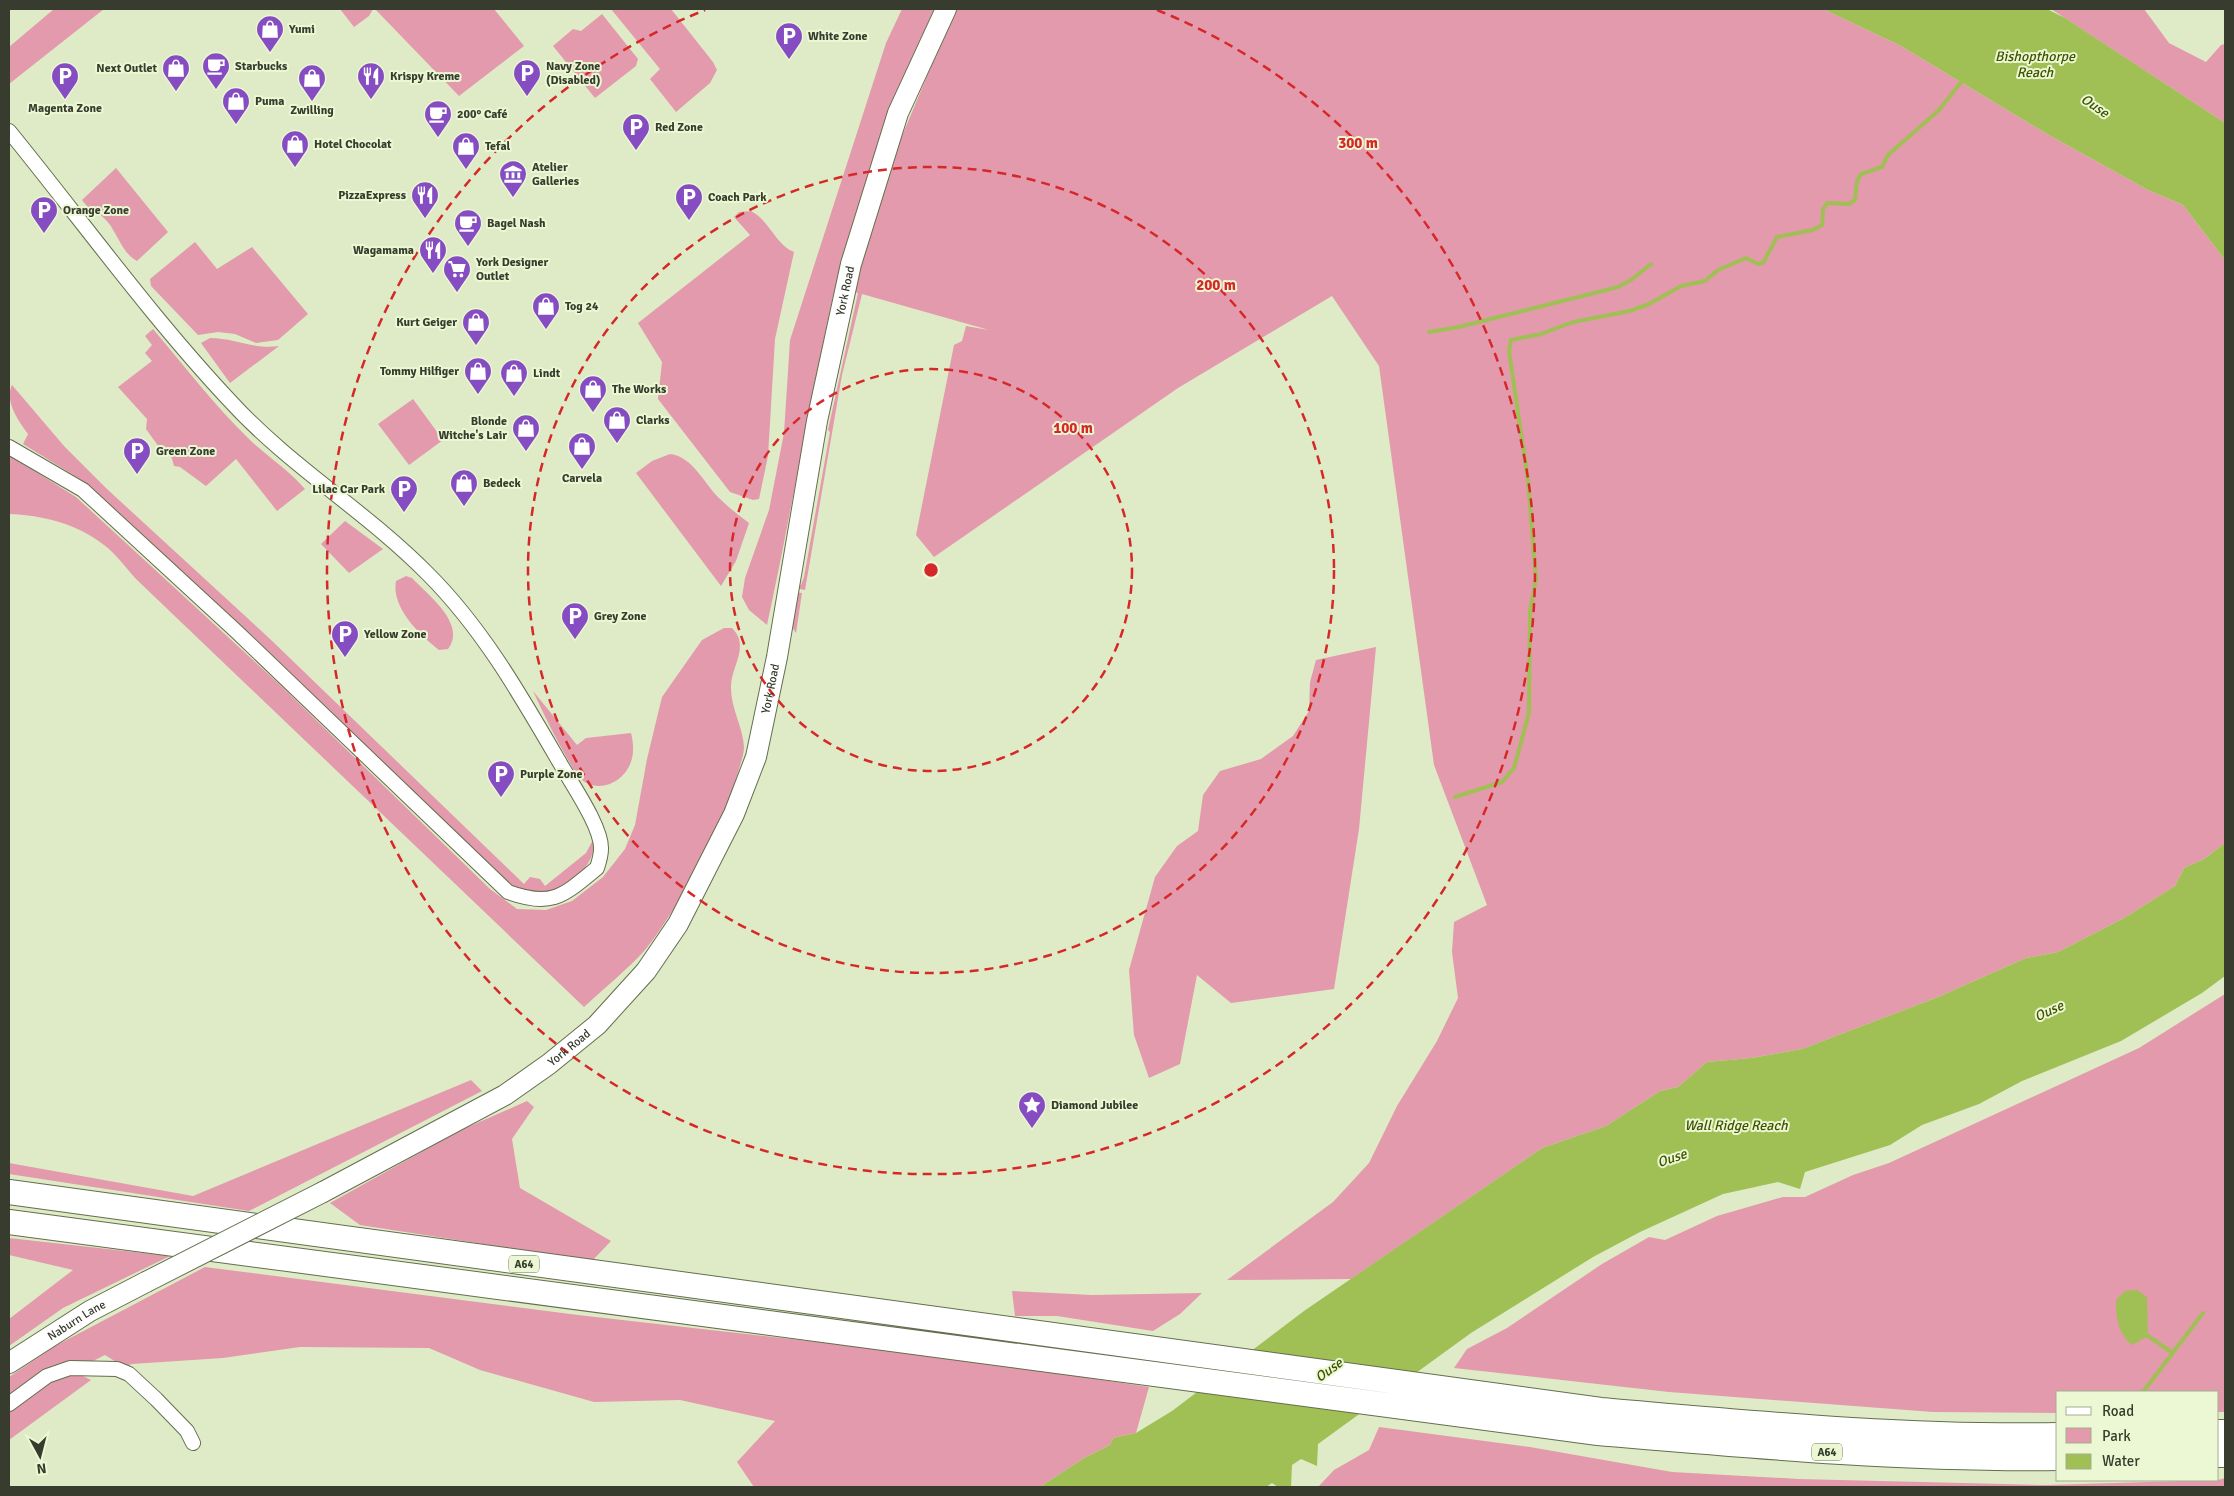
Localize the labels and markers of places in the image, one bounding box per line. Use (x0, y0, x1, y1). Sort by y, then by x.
shop icon: Yumi (255, 14, 285, 53)
parking icon: White Zone (774, 21, 804, 60)
place label: Yumi (288, 22, 315, 37)
place label: White Zone (808, 29, 868, 44)
cafe icon: Starbucks (201, 51, 231, 90)
shop icon: Next Outlet (161, 53, 191, 92)
parking icon: Navy Zone (Disabled) (512, 58, 542, 97)
place label: Starbucks (235, 59, 288, 74)
place label: Navy Zone (Disabled) (546, 59, 601, 88)
parking icon: Magenta Zone (50, 61, 80, 100)
place label: Next Outlet (96, 61, 157, 76)
restaurant icon: Krispy Kreme (356, 61, 386, 100)
shop icon: Zwilling (297, 63, 327, 102)
place label: Krispy Kreme (390, 69, 460, 84)
shop icon: Puma (221, 86, 251, 125)
place label: Puma (255, 94, 284, 109)
cafe icon: 200° Café (423, 99, 453, 138)
place label: Magenta Zone (28, 101, 102, 116)
place label: Zwilling (290, 103, 334, 118)
place label: 200° Café (457, 107, 508, 122)
parking icon: Red Zone (621, 112, 651, 151)
place label: Red Zone (655, 120, 703, 135)
shop icon: Hotel Chocolat (280, 129, 310, 168)
shop icon: Tefal (451, 131, 481, 170)
place label: Hotel Chocolat (314, 137, 392, 152)
place label: Tefal (485, 139, 511, 154)
museum icon: Atelier Galleries (498, 159, 528, 198)
place label: Atelier Galleries (532, 160, 580, 189)
restaurant icon: PizzaExpress (410, 180, 440, 219)
parking icon: Coach Park (674, 182, 704, 221)
place label: PizzaExpress (338, 188, 407, 203)
place label: Coach Park (708, 190, 767, 205)
parking icon: Orange Zone (29, 195, 59, 234)
place label: Orange Zone (63, 203, 129, 218)
cafe icon: Bagel Nash (453, 208, 483, 247)
place label: Bagel Nash (487, 216, 546, 231)
restaurant icon: Wagamama (418, 235, 448, 274)
place label: Wagamama (353, 243, 414, 258)
supermarket icon: York Designer Outlet (442, 254, 472, 293)
place label: York Designer Outlet (475, 255, 549, 284)
shop icon: Tog 24 (531, 291, 561, 330)
place label: Tog 24 (565, 299, 599, 314)
shop icon: Kurt Geiger (461, 307, 491, 346)
place label: Kurt Geiger (396, 315, 457, 330)
shop icon: Tommy Hilfiger (463, 356, 493, 395)
shop icon: Lindt (499, 358, 529, 397)
place label: Tommy Hilfiger (380, 364, 459, 379)
place label: Lindt (533, 366, 561, 381)
shop icon: The Works (578, 374, 608, 413)
place label: The Works (612, 382, 667, 397)
shop icon: Clarks (602, 405, 632, 444)
shop icon: Blonde Witche's Lair (511, 413, 541, 452)
place label: Clarks (636, 413, 670, 428)
place label: Blonde Witche's Lair (439, 414, 507, 443)
shop icon: Carvela (567, 431, 597, 470)
parking icon: Green Zone (122, 436, 152, 475)
place label: Green Zone (156, 444, 215, 459)
shop icon: Bedeck (449, 468, 479, 507)
place label: Carvela (562, 471, 602, 486)
parking icon: Lilac Car Park (389, 474, 419, 513)
place label: Bedeck (483, 476, 521, 491)
place label: Lilac Car Park (312, 482, 386, 497)
centre of rings (922, 561, 940, 579)
parking icon: Grey Zone (560, 601, 590, 640)
place label: Grey Zone (594, 609, 647, 624)
parking icon: Yellow Zone (330, 619, 360, 658)
place label: Yellow Zone (363, 627, 427, 642)
parking icon: Purple Zone (486, 759, 516, 798)
place label: Purple Zone (520, 767, 583, 782)
place icon: Diamond Jubilee (1017, 1090, 1047, 1129)
place label: Diamond Jubilee (1051, 1098, 1138, 1113)

